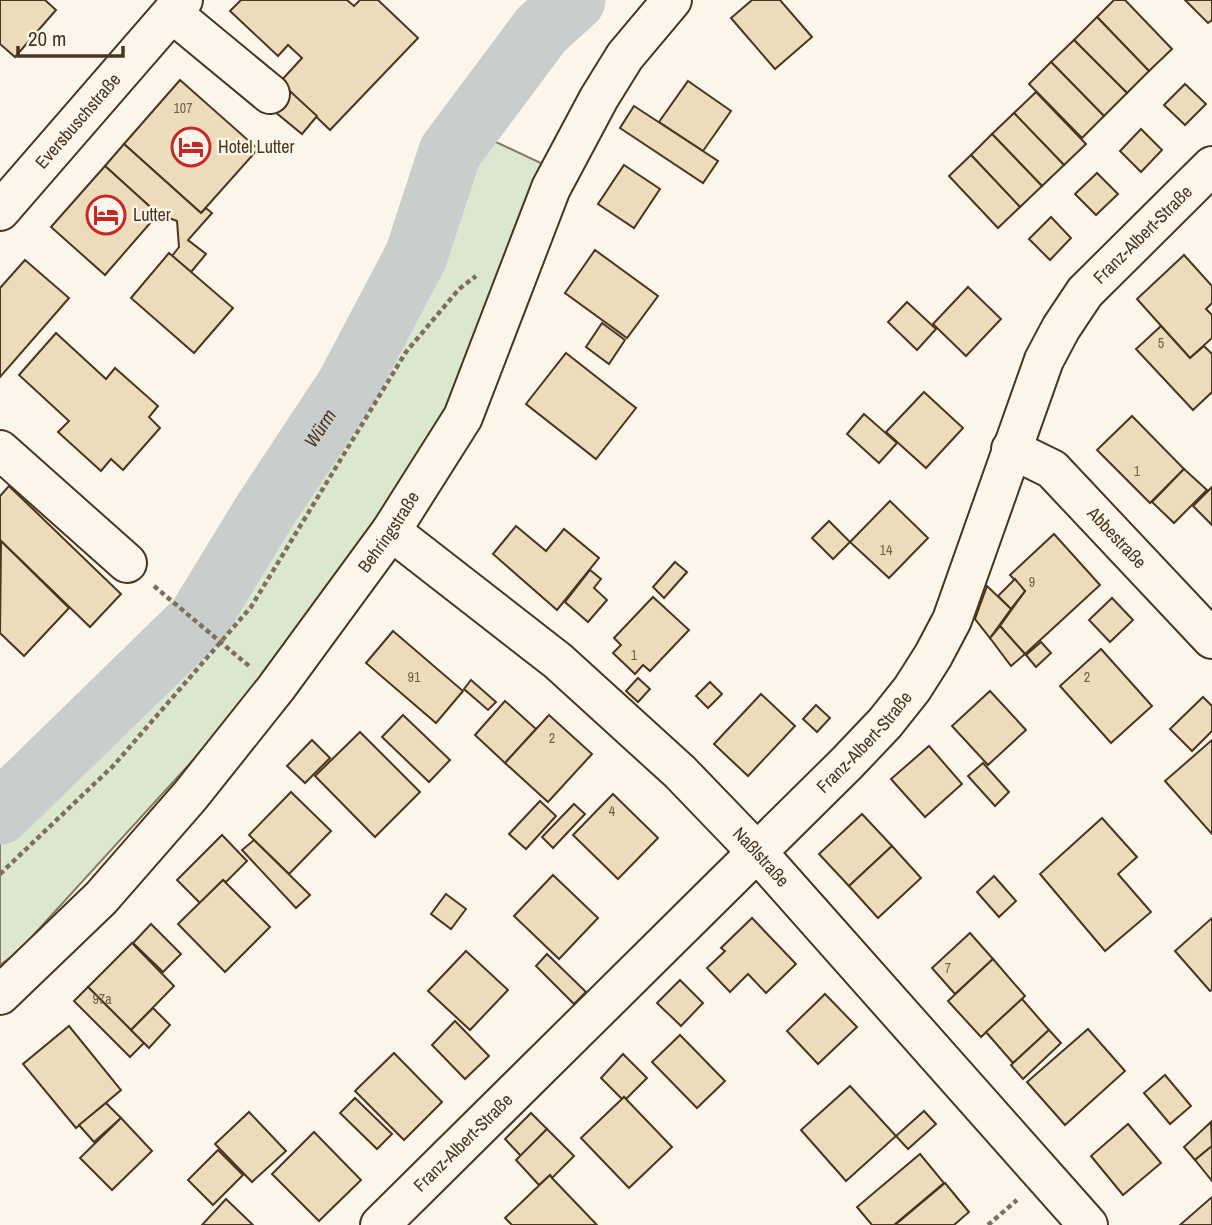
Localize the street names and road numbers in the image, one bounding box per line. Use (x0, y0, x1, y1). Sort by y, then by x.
street label: Eversbuschstraße (29, 68, 126, 174)
street label: Franz-Albert-Straße (1087, 179, 1198, 289)
street label: Behringstraße (352, 486, 425, 578)
street label: Abbestraße (1081, 500, 1152, 574)
street label: Franz-Albert-Straße (811, 686, 918, 798)
street label: Naßlstraße (727, 821, 795, 892)
street label: Franz-Albert-Straße (408, 1088, 518, 1197)

